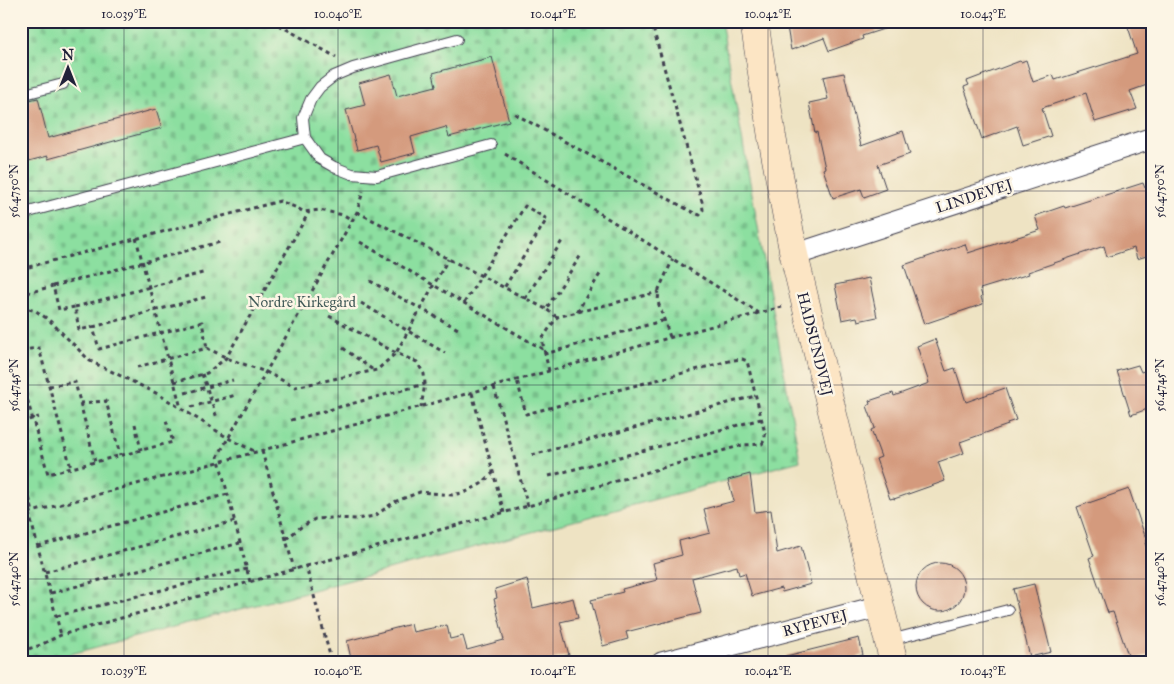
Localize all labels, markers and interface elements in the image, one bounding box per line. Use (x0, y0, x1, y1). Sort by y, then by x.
text: 10.039°E (101, 7, 147, 21)
text: 10.040°E (314, 7, 362, 21)
text: 10.041°E (530, 7, 576, 21)
text: 10.042°E (745, 7, 792, 21)
text: 10.043°E (960, 7, 1006, 21)
north arrow (42, 42, 92, 92)
text: N (62, 47, 74, 64)
text: 56.4750°N (7, 164, 21, 218)
text: 56.4750°N (1153, 164, 1167, 218)
street label: LINDEVEJ (933, 175, 1015, 218)
street label: HADSUNDVEJ (792, 290, 837, 398)
park label: Nordre Kirkegård (248, 293, 356, 311)
text: 56.4745°N (7, 358, 21, 412)
text: 56.4745°N (1153, 358, 1167, 412)
text: 56.4740°N (7, 552, 21, 606)
text: 56.4740°N (1153, 552, 1167, 606)
street label: RYPEVEJ (781, 606, 850, 641)
text: 10.039°E (101, 664, 147, 678)
text: 10.040°E (314, 664, 362, 678)
text: 10.041°E (530, 664, 576, 678)
text: 10.042°E (745, 664, 792, 678)
text: 10.043°E (960, 664, 1006, 678)

